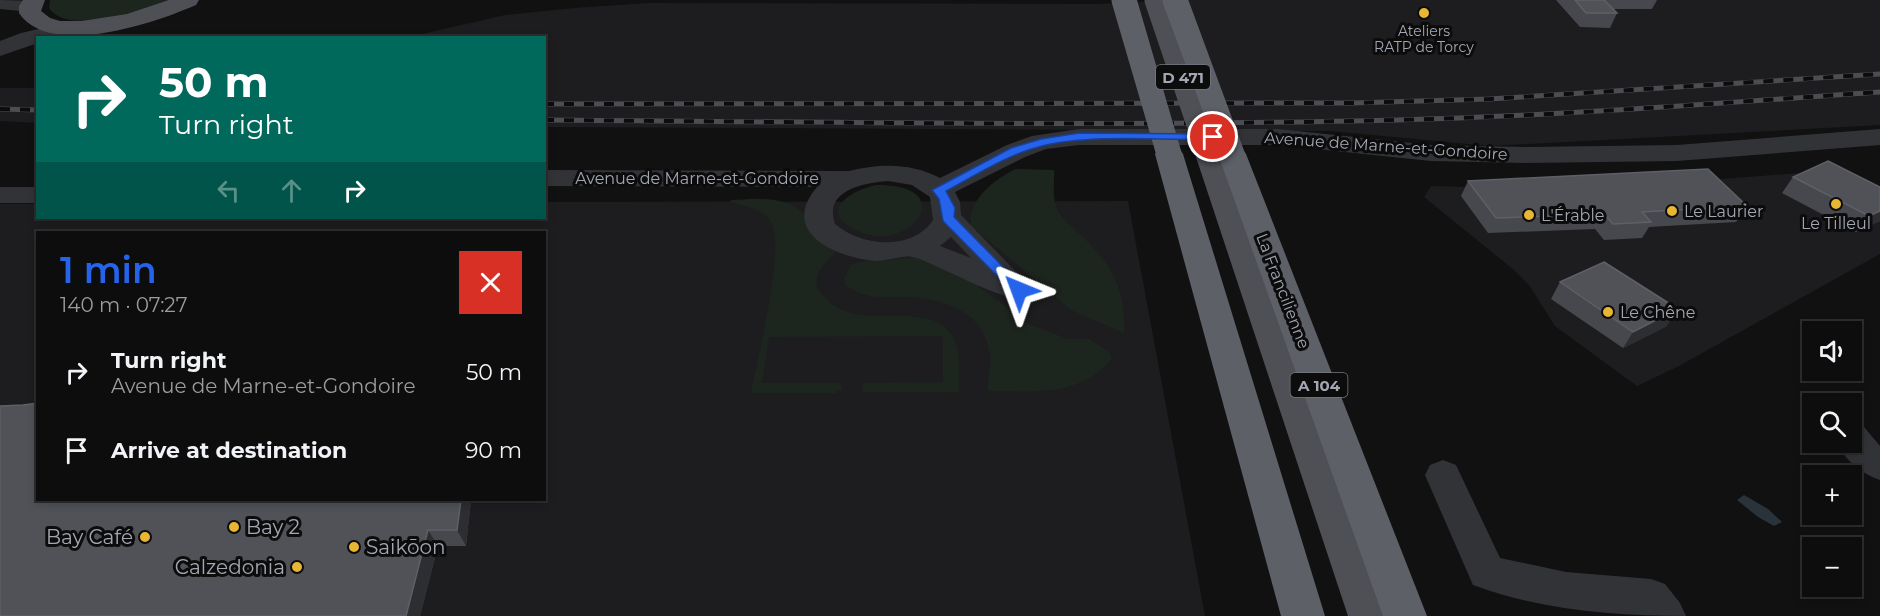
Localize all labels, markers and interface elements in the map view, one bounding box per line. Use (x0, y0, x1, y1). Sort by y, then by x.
marker: Ateliers RATP de Torcy (1417, 6, 1431, 20)
place label: Ateliers RATP de Torcy (1374, 22, 1474, 56)
text: 50 m (159, 56, 268, 108)
icon: right (60, 60, 138, 138)
road number: D 471 (1156, 65, 1210, 89)
text: Turn right (159, 108, 294, 141)
pin (1187, 111, 1238, 162)
icon: arrive (1196, 120, 1229, 153)
street label: Avenue de Marne-et-Gondoire (1264, 128, 1508, 164)
street label: Avenue de Marne-et-Gondoire (575, 169, 819, 188)
icon: left (212, 174, 245, 207)
icon: ahead (275, 174, 308, 207)
icon: right (338, 174, 371, 207)
marker: Le Tilleul (1829, 197, 1843, 211)
place label: Le Laurier (1684, 202, 1763, 221)
marker: Le Laurier (1665, 204, 1679, 218)
place label: L'Érable (1541, 206, 1604, 225)
marker: L'Érable (1522, 208, 1536, 222)
place label: Le Tilleul (1801, 214, 1871, 233)
street label: La Francilienne (1252, 231, 1314, 351)
text: 1 min (60, 248, 157, 292)
button: close (459, 251, 522, 314)
position arrow (987, 258, 1051, 322)
text: 140 m · 07:27 (60, 293, 187, 317)
place label: Le Chêne (1620, 303, 1695, 322)
marker: Le Chêne (1601, 305, 1615, 319)
map controls (1802, 321, 1862, 597)
button: sound (1802, 321, 1862, 381)
text: Turn right (111, 347, 226, 374)
icon: right (60, 356, 93, 389)
text: 50 m (466, 359, 522, 386)
road number: A 104 (1290, 373, 1348, 397)
text: Avenue de Marne-et-Gondoire (111, 374, 416, 398)
button: search (1802, 393, 1862, 453)
icon: arrive (60, 434, 93, 467)
text: Arrive at destination (111, 437, 347, 464)
text: 90 m (465, 437, 522, 464)
button: + (1802, 465, 1862, 525)
place label: Bay 2 (246, 515, 300, 539)
marker: Bay 2 (227, 520, 241, 534)
place label: Bay Café (46, 525, 133, 549)
marker: Bay Café (138, 530, 152, 544)
place label: Saikōon (366, 535, 446, 559)
button: − (1802, 537, 1862, 597)
marker: Saikōon (347, 540, 361, 554)
place label: Calzedonia (175, 555, 285, 579)
marker: Calzedonia (290, 560, 304, 574)

